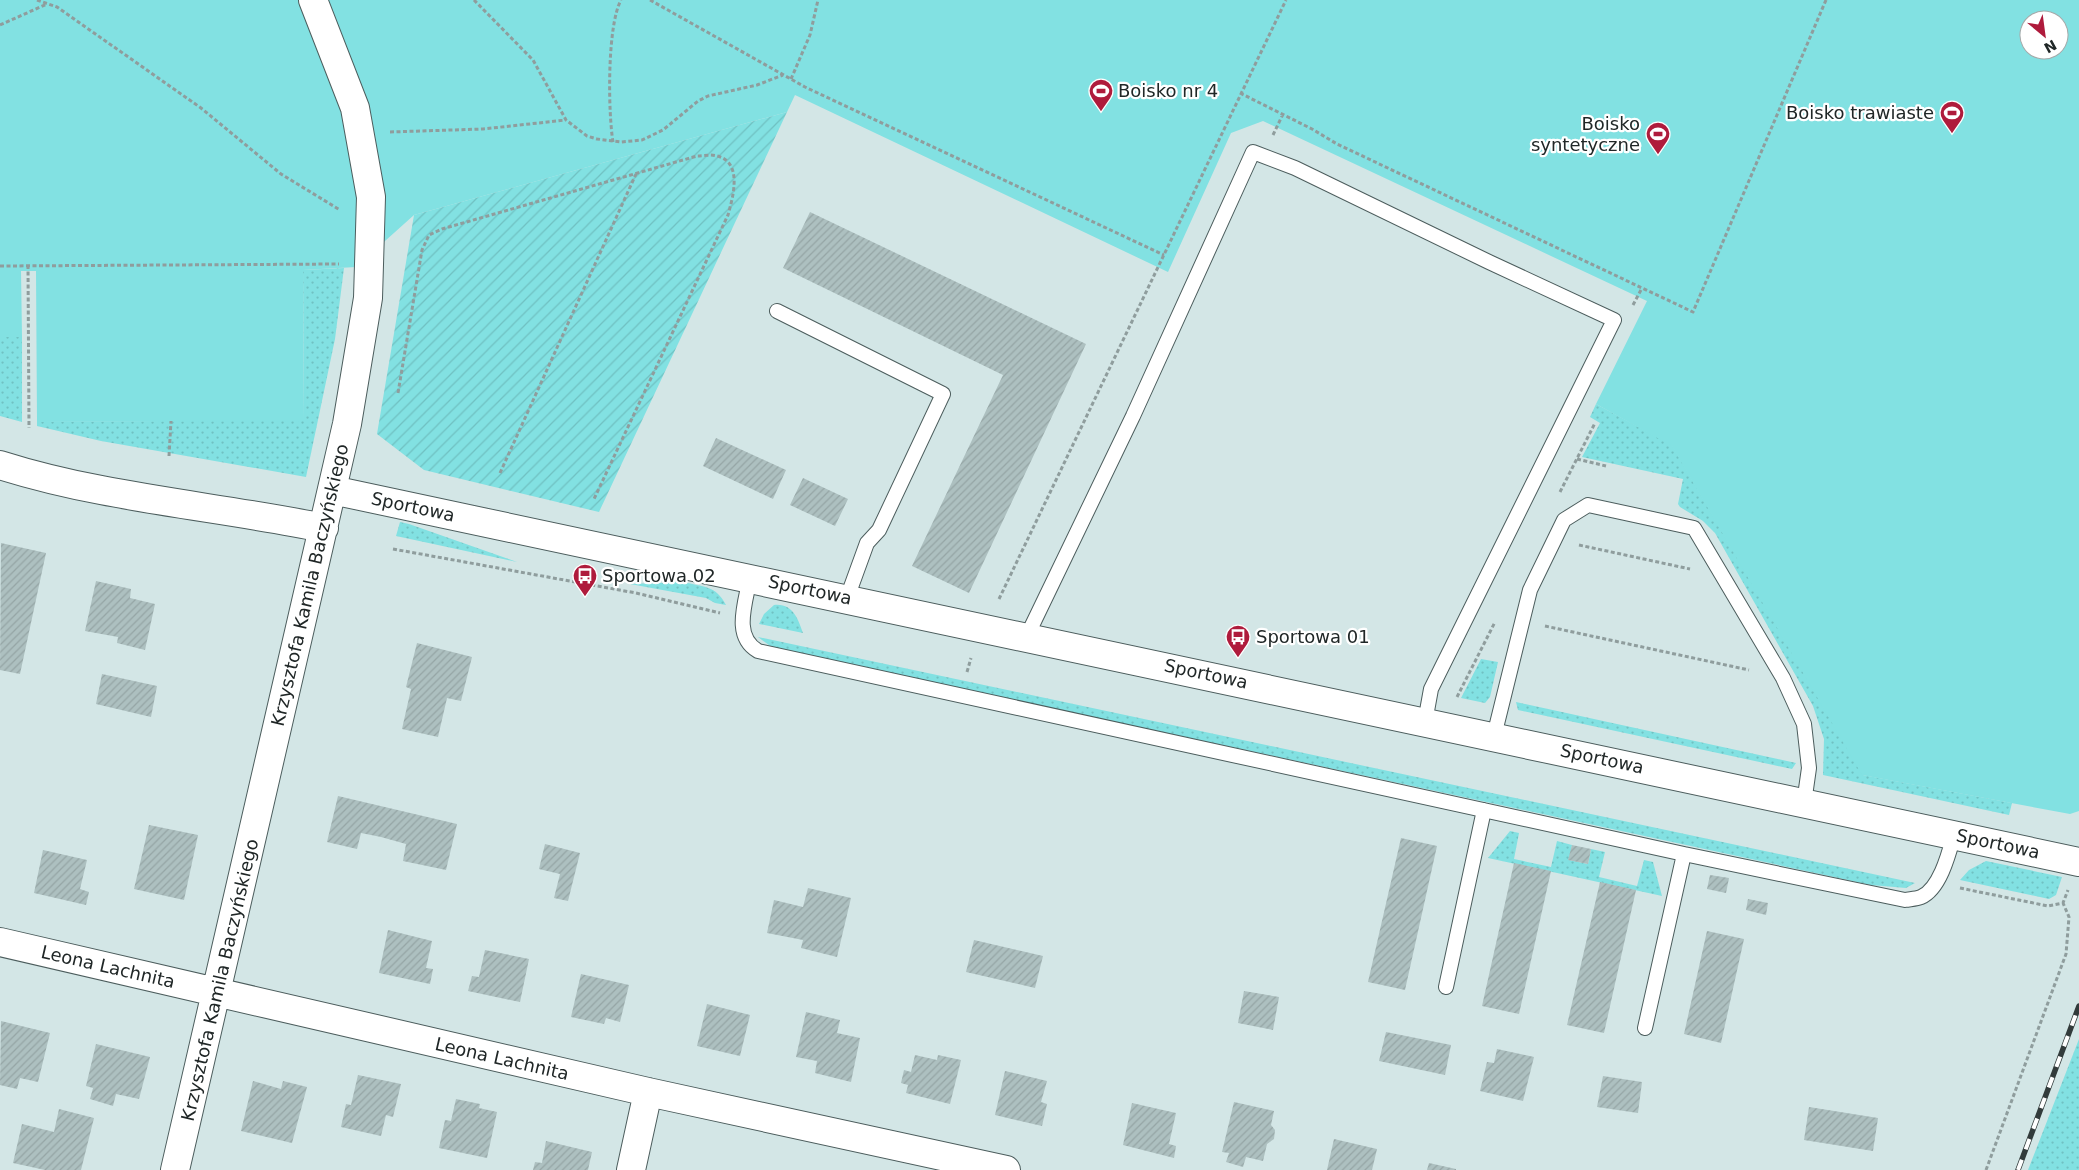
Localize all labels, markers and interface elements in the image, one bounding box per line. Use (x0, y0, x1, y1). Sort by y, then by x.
north arrow (2019, 10, 2069, 60)
text: N (2041, 37, 2059, 56)
sports icon: Boisko nr 4 (1088, 78, 1114, 112)
place label: Boisko nr 4 (1118, 80, 1218, 101)
sports icon: Boisko trawiaste (1939, 100, 1965, 134)
place label: Boisko trawiaste (1786, 102, 1934, 123)
place label: Boisko syntetyczne (1531, 113, 1640, 155)
sports icon: Boisko syntetyczne (1645, 121, 1671, 155)
street label: Krzysztofa Kamila Baczyńskiego (267, 442, 352, 728)
street label: Sportowa (369, 487, 457, 526)
bus stop icon: Sportowa 02 (572, 563, 598, 597)
place label: Sportowa 02 (602, 565, 716, 586)
street label: Sportowa (766, 570, 854, 609)
bus stop icon: Sportowa 01 (1225, 624, 1251, 658)
place label: Sportowa 01 (1256, 626, 1370, 647)
street label: Sportowa (1162, 654, 1250, 693)
street label: Sportowa (1558, 739, 1646, 778)
street label: Sportowa (1954, 824, 2042, 863)
street label: Krzysztofa Kamila Baczyńskiego (177, 837, 262, 1123)
street label: Leona Lachnita (39, 941, 177, 992)
street label: Leona Lachnita (433, 1033, 571, 1084)

